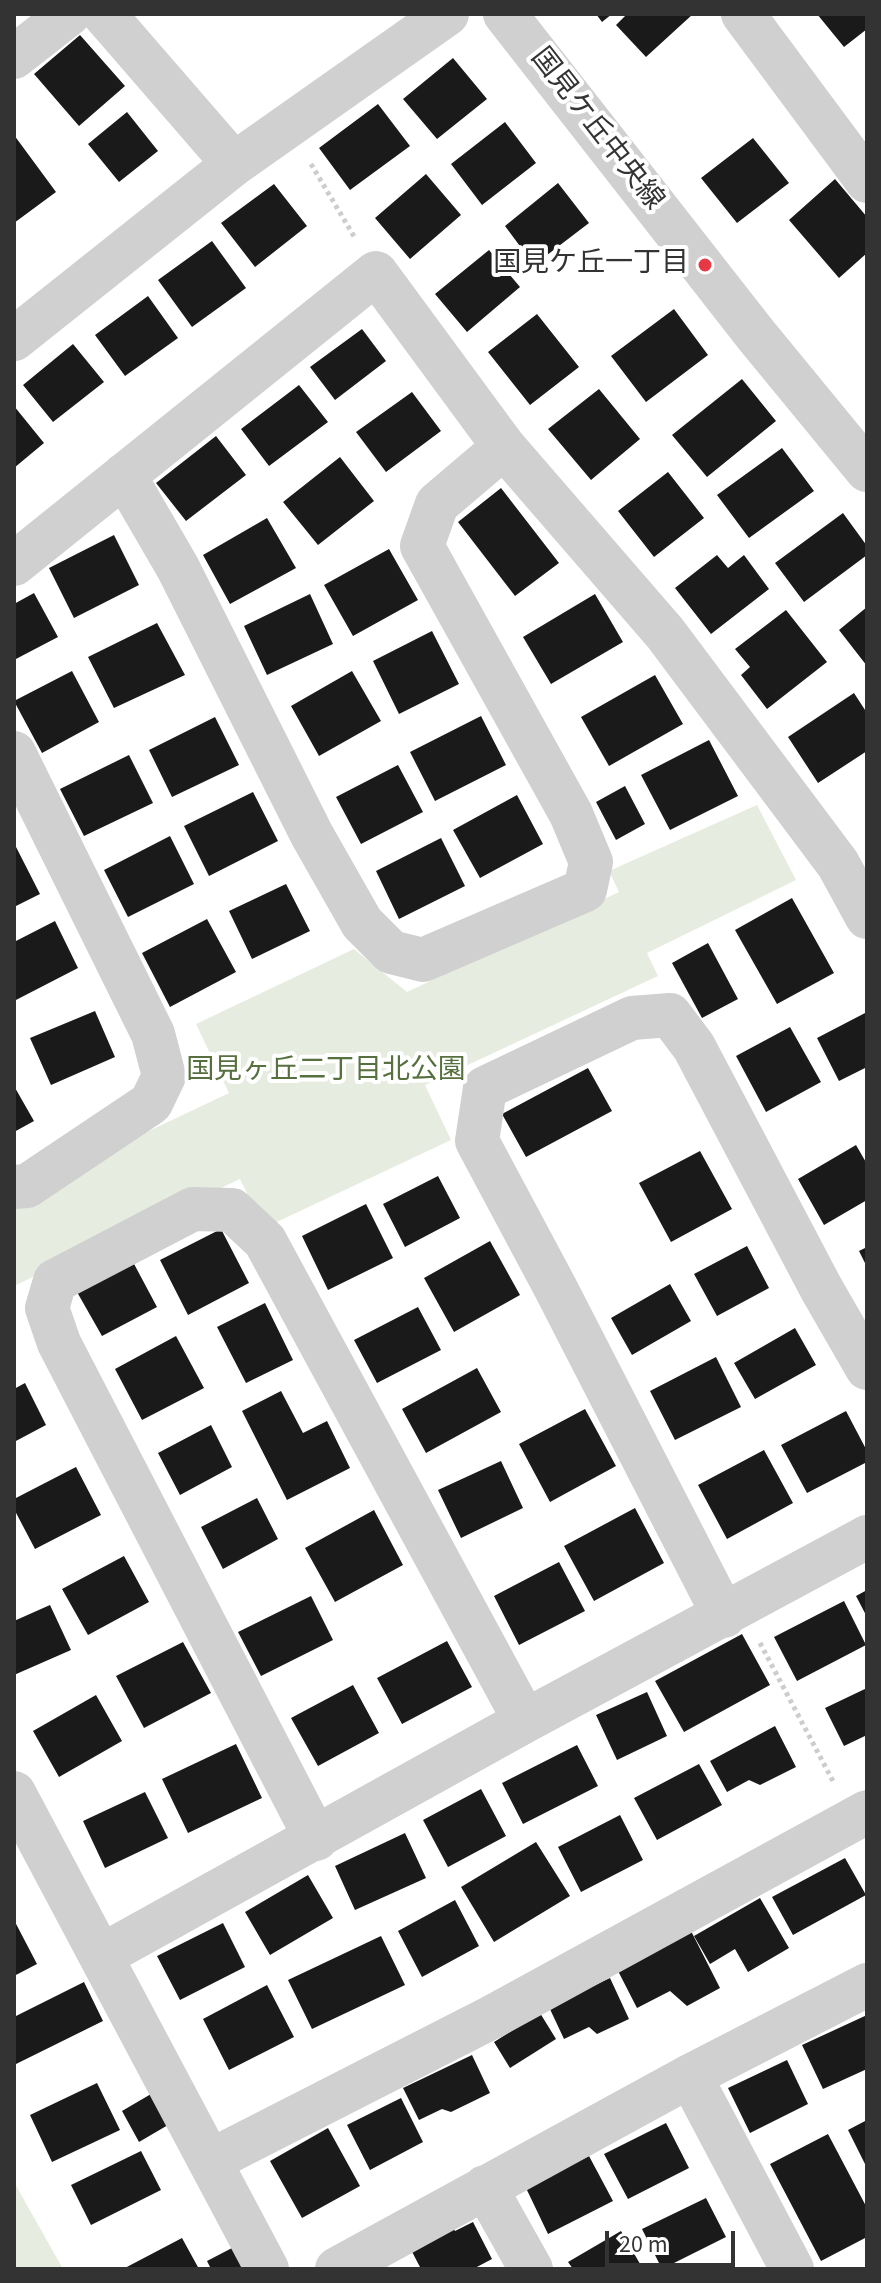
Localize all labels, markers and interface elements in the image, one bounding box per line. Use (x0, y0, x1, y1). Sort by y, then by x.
street label: 国見ケ丘中央線 (522, 42, 670, 218)
place label: 国見ケ丘一丁目 (493, 248, 689, 282)
marker: 国見ケ丘一丁目 (696, 256, 714, 274)
park label: 国見ヶ丘二丁目北公園 (186, 1055, 466, 1089)
scale bar (609, 2215, 739, 2265)
text: 20 m (619, 2227, 668, 2262)

